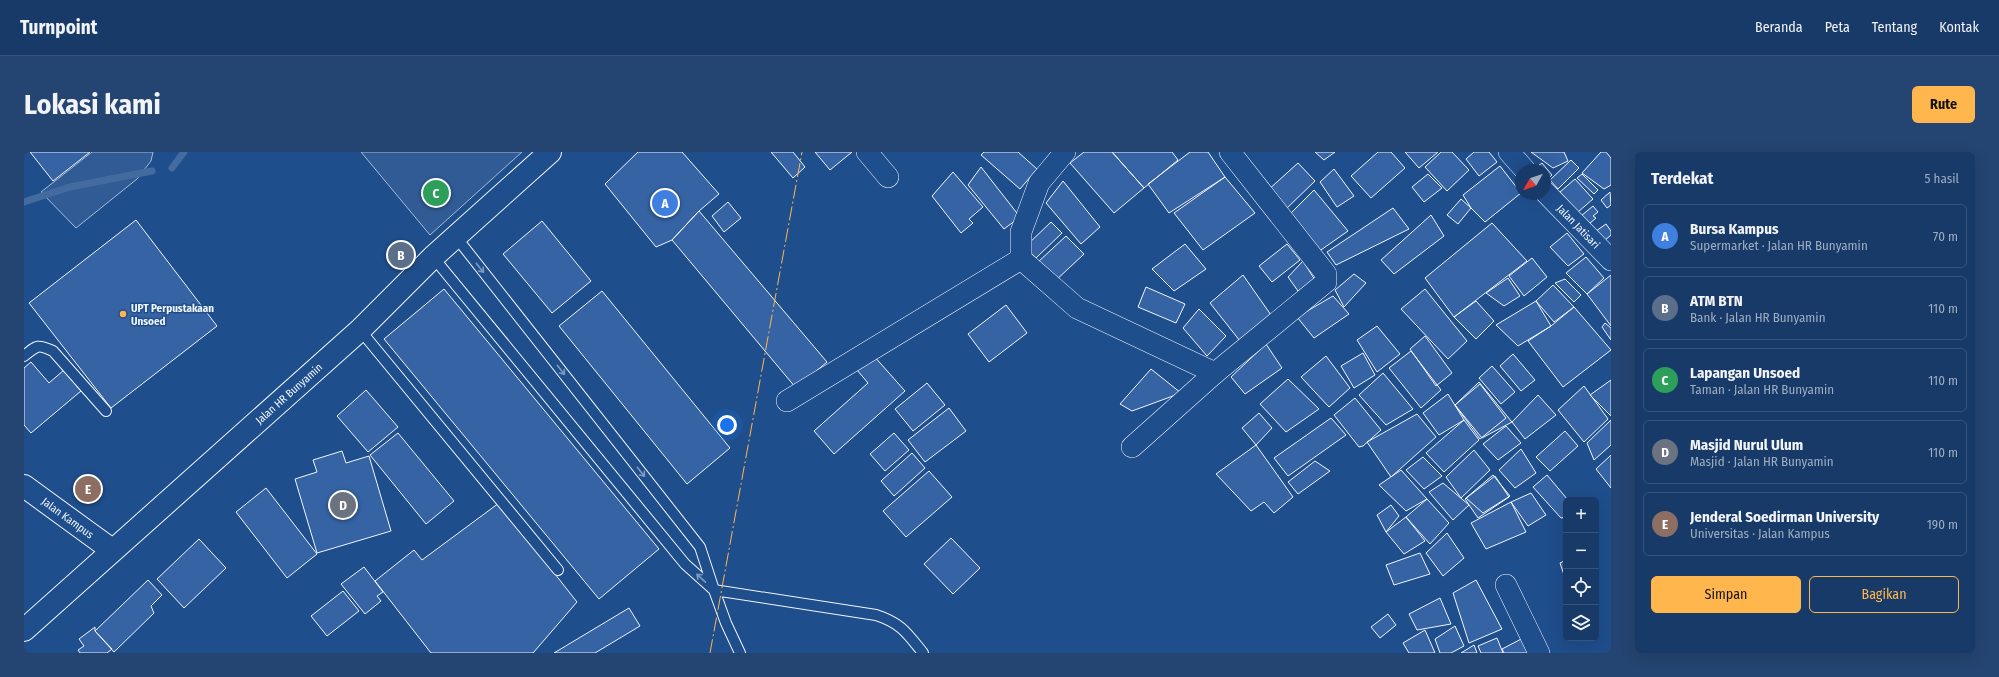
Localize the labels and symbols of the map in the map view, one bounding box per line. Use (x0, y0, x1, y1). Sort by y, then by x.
north arrow (1515, 164, 1551, 200)
pin: C (423, 178, 449, 208)
pin: A (652, 188, 678, 218)
street label: Jalan Jatisari (1554, 202, 1603, 251)
pin: B (388, 240, 414, 270)
one-way arrow (476, 262, 485, 273)
place label: UPT Perpustakaan Unsoed (131, 302, 214, 328)
marker: UPT Perpustakaan Unsoed (118, 309, 128, 319)
street label: Jalan HR Bunyamin (253, 360, 325, 427)
one-way arrow (557, 364, 565, 375)
your location (717, 415, 737, 435)
one-way arrow (637, 467, 645, 478)
pin: E (75, 474, 101, 504)
pin: D (330, 490, 356, 520)
street label: Jalan Kampus (39, 495, 96, 541)
one-way arrow (696, 574, 706, 583)

